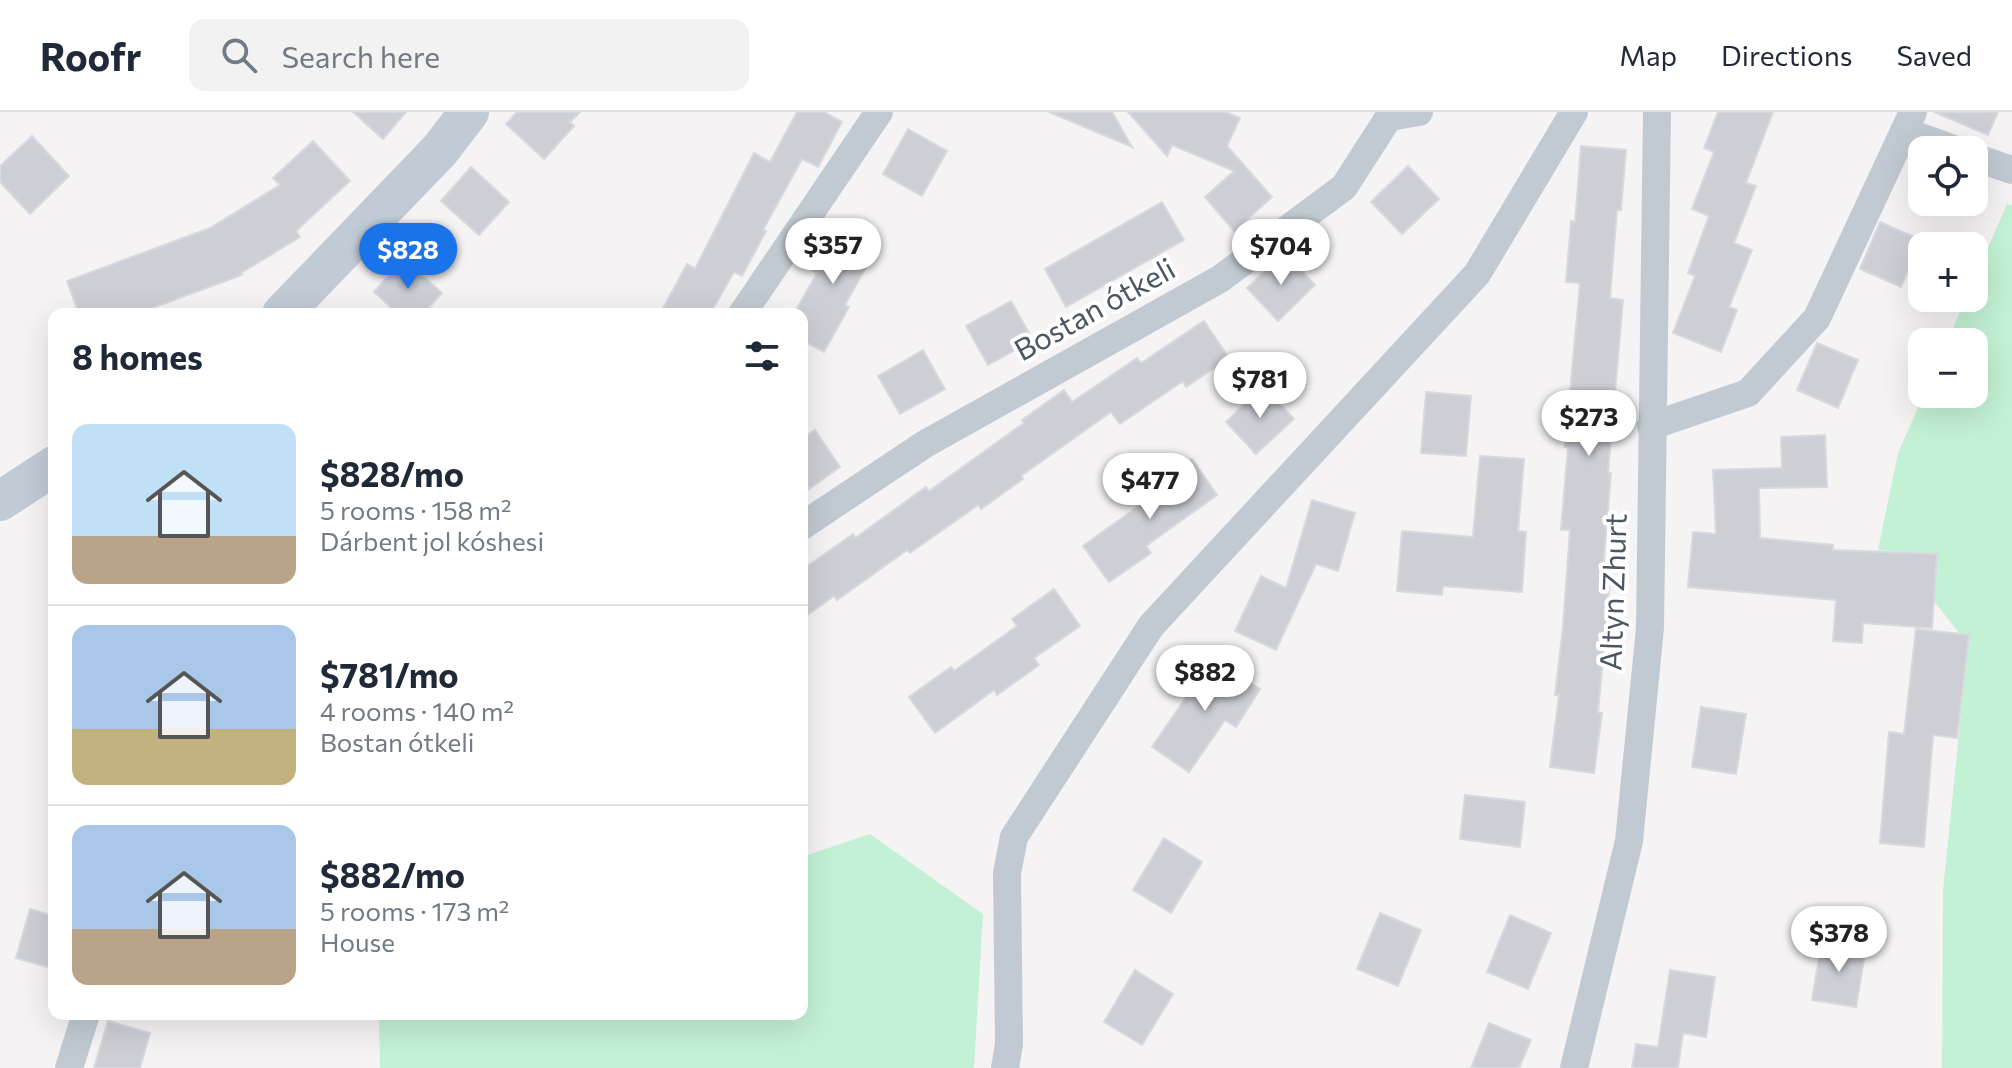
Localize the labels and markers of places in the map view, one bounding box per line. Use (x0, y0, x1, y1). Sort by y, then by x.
pin: $357 (786, 218, 880, 286)
pin: $704 (1234, 219, 1328, 287)
pin: $828 (361, 223, 455, 291)
pin: $781 (1213, 352, 1307, 420)
pin: $273 (1542, 390, 1636, 458)
pin: $477 (1103, 453, 1197, 521)
pin: $882 (1158, 645, 1252, 713)
pin: $378 (1792, 906, 1886, 974)

